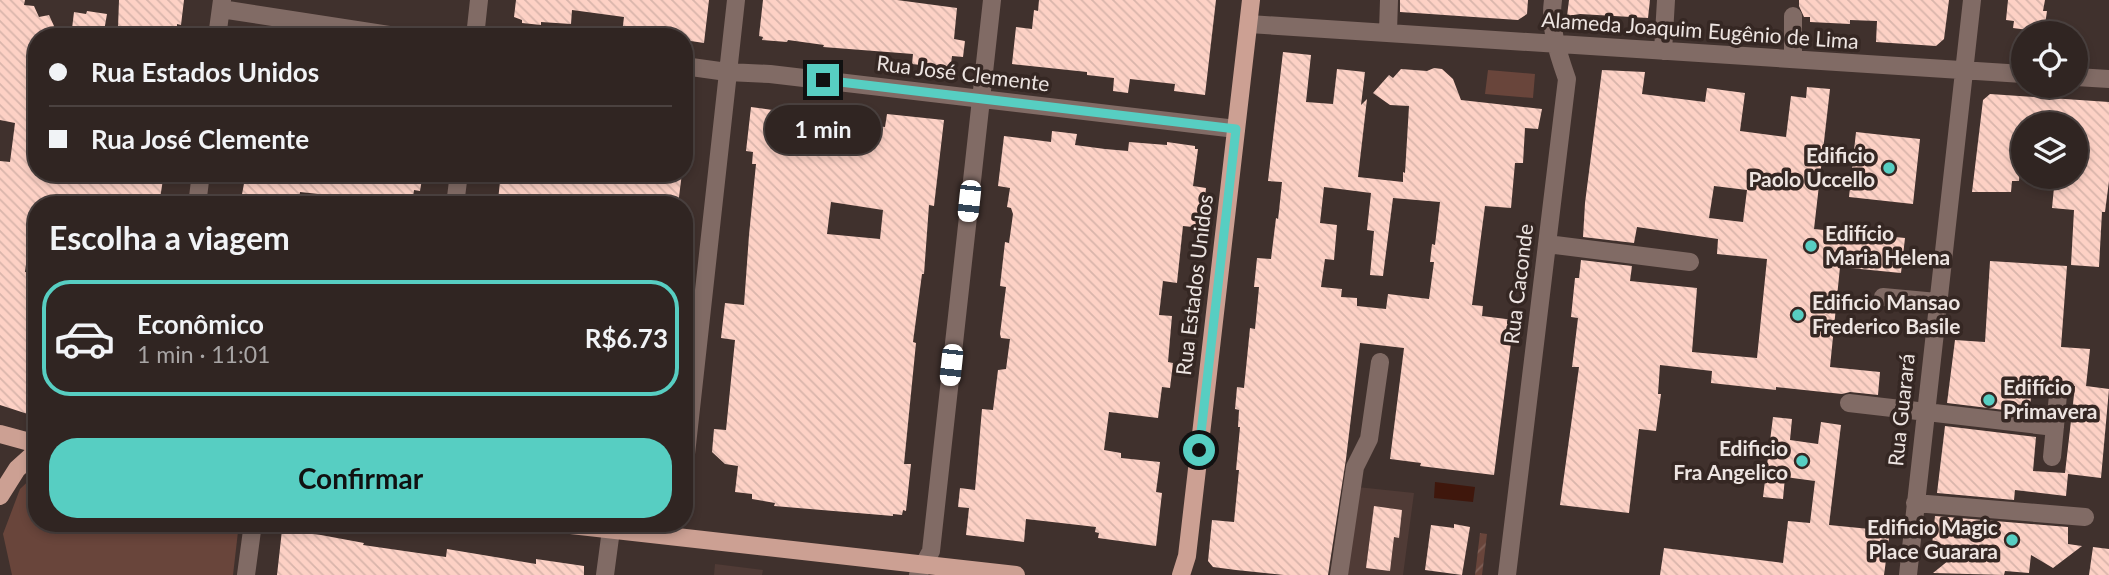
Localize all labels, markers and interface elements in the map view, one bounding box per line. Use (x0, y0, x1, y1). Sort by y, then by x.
street label: Alameda Joaquim Eugênio de Lima (1541, 6, 1860, 53)
map controls (2011, 21, 2088, 189)
button: locate (2011, 21, 2088, 98)
street label: Rua José Clemente (875, 49, 1051, 96)
text: Rua Estados Unidos (91, 56, 319, 88)
route end (807, 64, 839, 96)
callout: 1 min (765, 104, 881, 154)
button: layers (2011, 112, 2088, 189)
text: 1 min (794, 115, 852, 143)
text: Rua José Clemente (91, 123, 309, 155)
place label: Edificio Paolo Uccello (1748, 142, 1875, 191)
marker: Edificio Paolo Uccello (1881, 160, 1897, 176)
car (957, 179, 982, 223)
street label: Rua Estados Unidos (1170, 193, 1217, 377)
text: Escolha a viagem (49, 218, 290, 257)
place label: Edifício Maria Helena (1825, 220, 1950, 269)
street label: Rua Caconde (1498, 222, 1537, 345)
marker: Edifício Maria Helena (1803, 238, 1819, 254)
place label: Edificio Mansao Frederico Basile (1812, 289, 1961, 338)
icon: car (53, 307, 116, 370)
marker: Edificio Mansao Frederico Basile (1790, 307, 1806, 323)
text: Econômico (137, 308, 264, 340)
text: R$6.73 (585, 322, 668, 354)
text: 1 min · 11:01 (137, 340, 270, 368)
car (939, 343, 964, 387)
street label: Rua Guarará (1882, 352, 1919, 468)
place label: Edifício Primavera (2003, 374, 2097, 423)
marker: Edifício Primavera (1981, 392, 1997, 408)
route start (1183, 434, 1215, 466)
place label: Edificio Fra Angelico (1673, 435, 1788, 484)
button: Confirmar (49, 438, 672, 518)
marker: Edificio Fra Angelico (1794, 453, 1810, 469)
place label: Edificio Magic Place Guarara (1867, 514, 1998, 563)
marker: Edificio Magic Place Guarara (2004, 532, 2020, 548)

